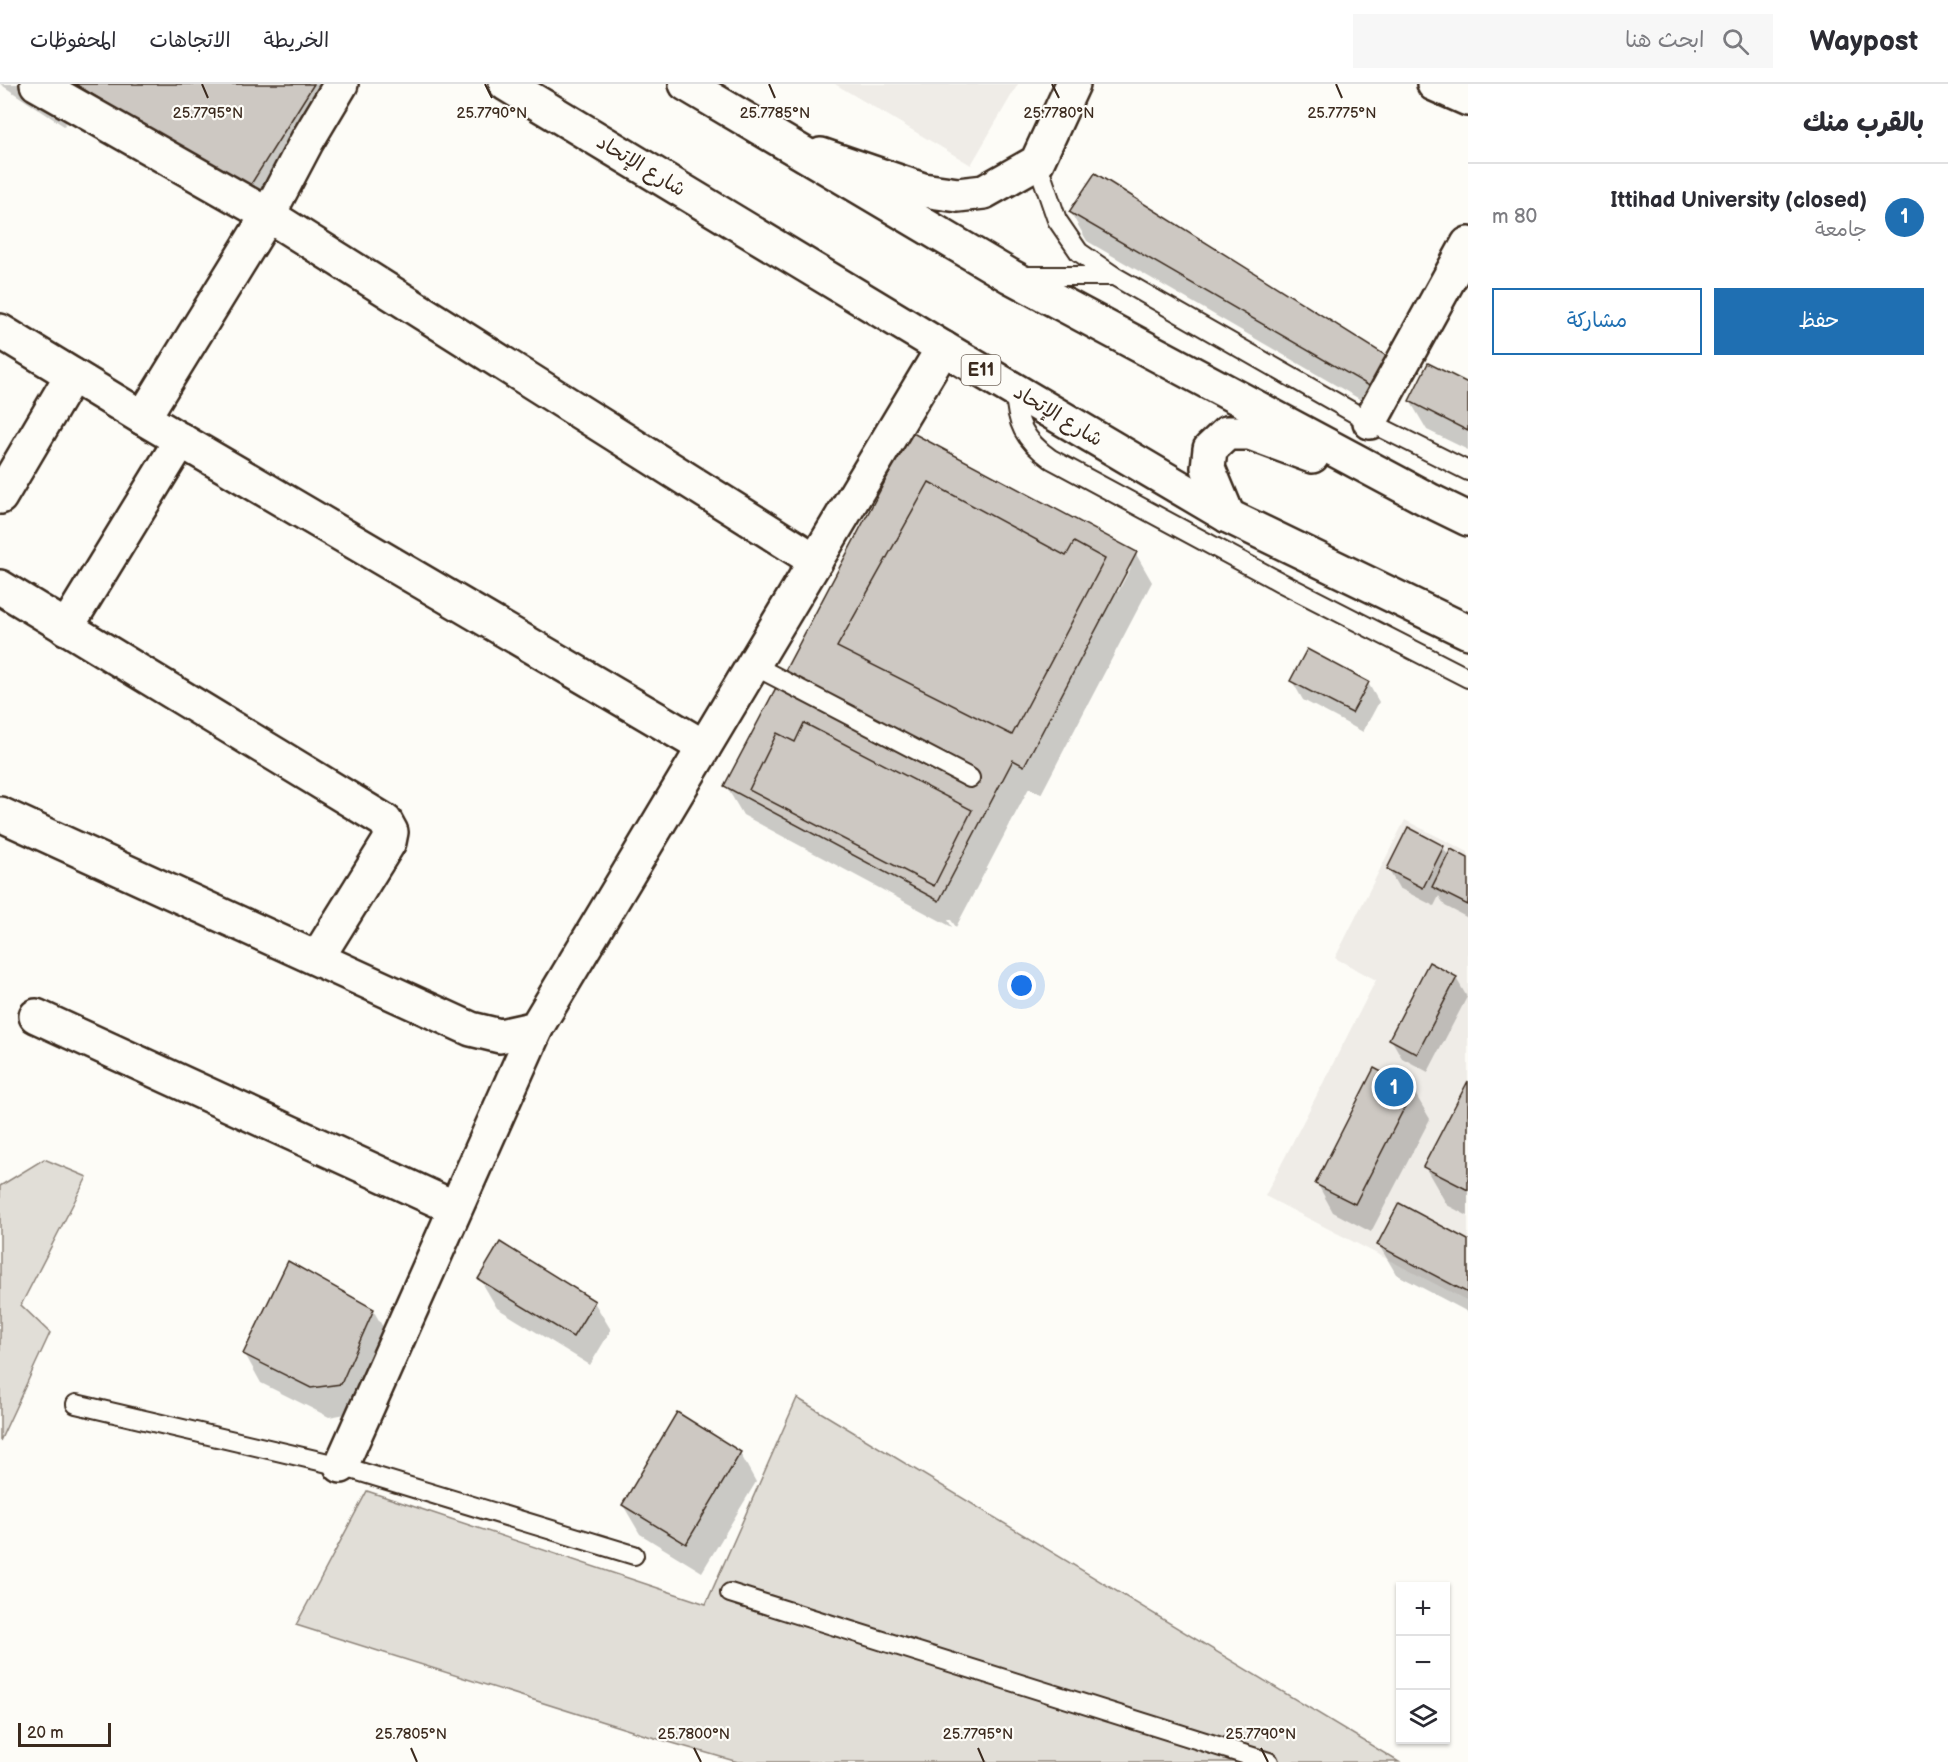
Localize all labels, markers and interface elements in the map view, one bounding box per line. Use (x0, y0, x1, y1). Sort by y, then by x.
search box (1353, 14, 1773, 68)
icon: search (1719, 25, 1752, 58)
text: Waypost (1809, 25, 1918, 58)
text: ابحث هنا (1625, 27, 1704, 54)
text: المحفوظات (30, 28, 116, 53)
text: الاتجاهات (149, 28, 231, 53)
text: الخريطة (264, 28, 329, 53)
text: 25.7795°N (173, 104, 243, 123)
text: 25.7790°N (457, 104, 527, 123)
text: 25.7785°N (740, 104, 810, 123)
text: 25.7780°N (1024, 104, 1094, 123)
text: 25.7775°N (1307, 104, 1377, 123)
text: بالقرب منك (1803, 108, 1924, 139)
street label: شارع الإتحاد (592, 130, 690, 203)
text: Ittihad University (closed) (1610, 187, 1867, 214)
text: 80 m (1492, 205, 1537, 229)
text: 1 (1900, 205, 1909, 229)
text: جامعة (1815, 218, 1867, 242)
button: مشاركة (1492, 288, 1702, 355)
button: حفظ (1714, 288, 1924, 355)
road number: E11 (962, 355, 1000, 385)
street label: شارع الإتحاد (1009, 380, 1107, 453)
your location (1007, 971, 1036, 1000)
pin: 1 (1374, 1064, 1414, 1110)
map controls (1396, 1582, 1450, 1744)
button: + (1396, 1582, 1450, 1636)
button: − (1396, 1636, 1450, 1690)
button: layers (1396, 1690, 1450, 1744)
scale bar (18, 1720, 111, 1748)
text: 20 m (27, 1724, 63, 1743)
text: 25.7805°N (375, 1725, 447, 1744)
text: 25.7800°N (658, 1725, 730, 1744)
text: 25.7795°N (943, 1725, 1013, 1744)
text: 25.7790°N (1226, 1725, 1296, 1744)

